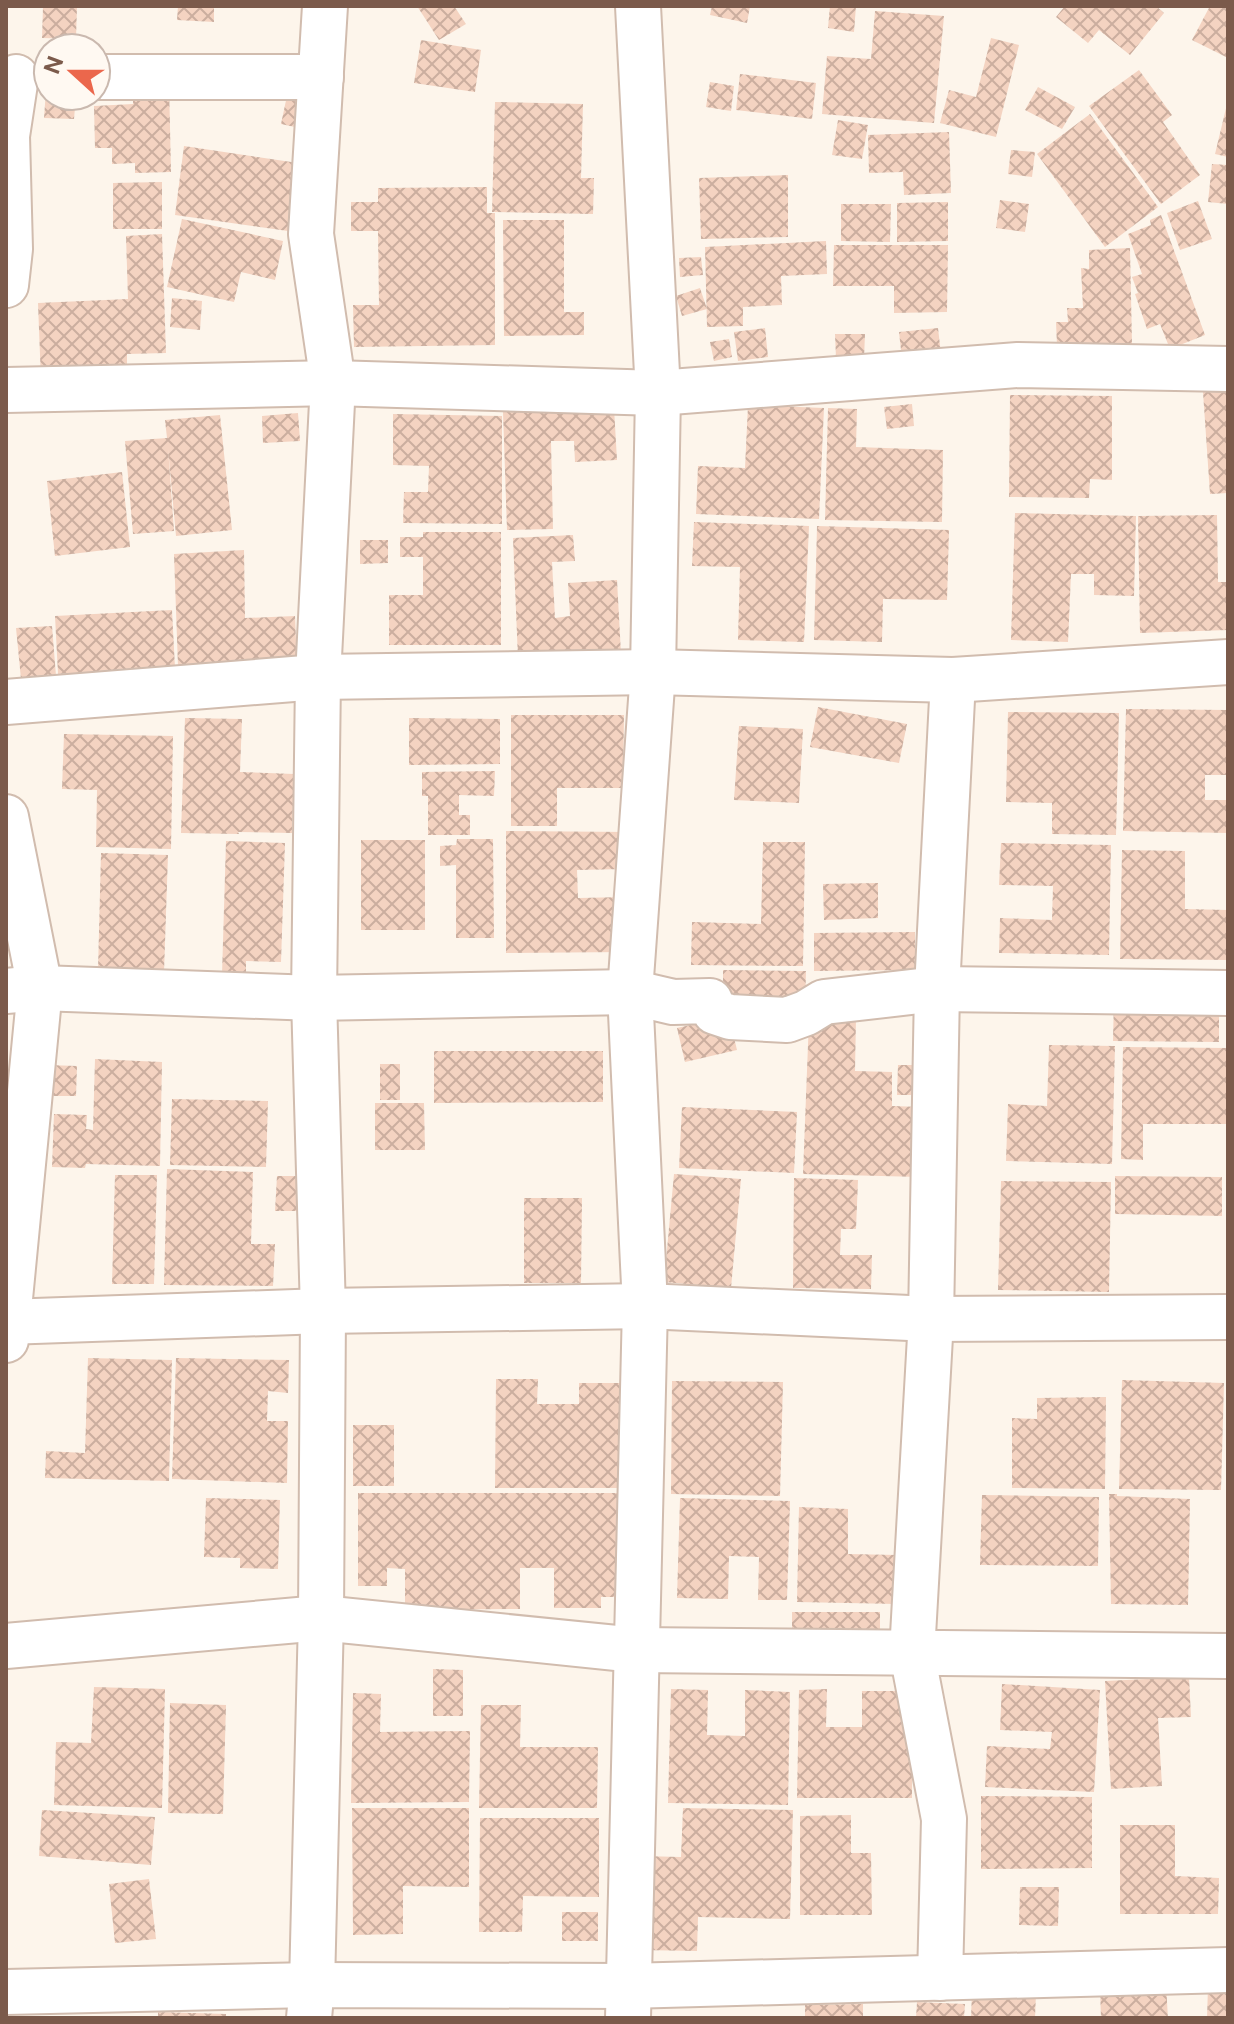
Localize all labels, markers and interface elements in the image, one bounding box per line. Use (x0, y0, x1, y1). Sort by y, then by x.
north arrow (32, 32, 112, 112)
text: N (38, 52, 69, 78)

